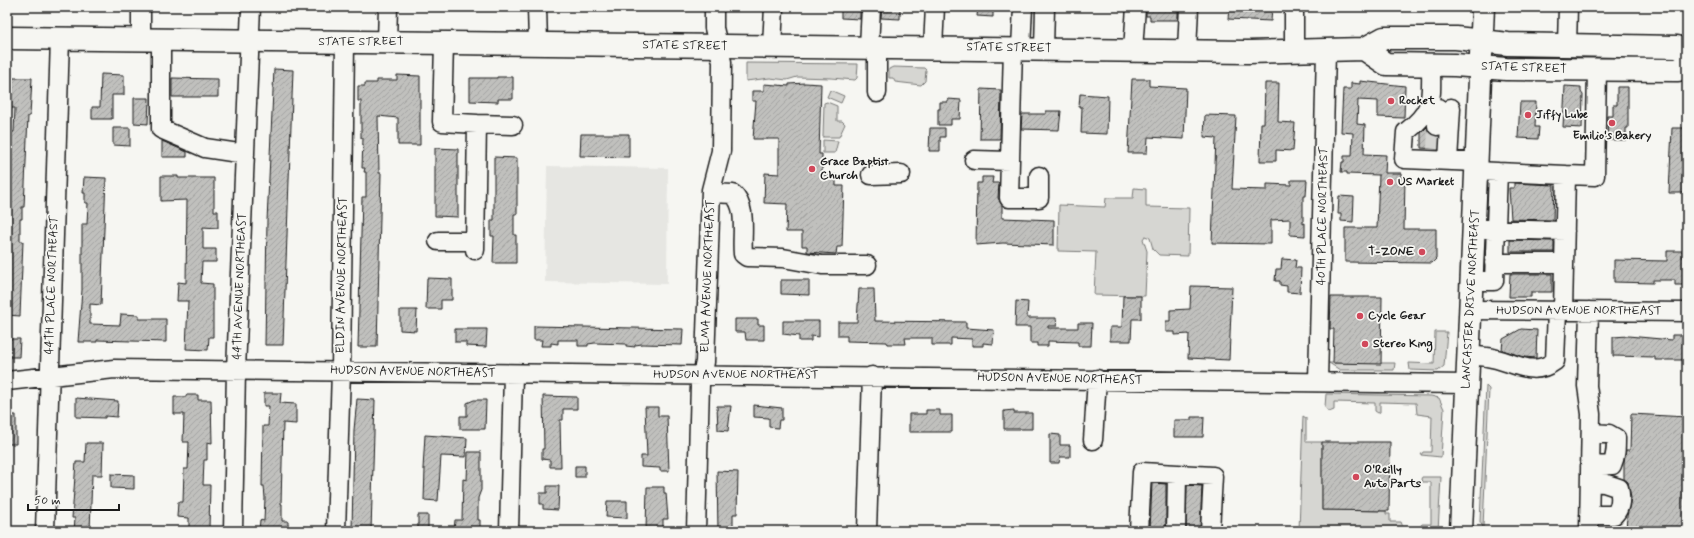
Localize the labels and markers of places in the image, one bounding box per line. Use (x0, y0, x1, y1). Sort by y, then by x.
place label: Rocket (1399, 93, 1436, 109)
marker: Rocket (1386, 96, 1396, 106)
place label: Jiffy Lube (1536, 107, 1588, 123)
marker: Jiffy Lube (1523, 110, 1533, 120)
marker: Emilio's Bakery (1607, 118, 1617, 128)
place label: Emilio's Bakery (1573, 128, 1651, 144)
place label: Grace Baptist Church (820, 154, 889, 184)
marker: Grace Baptist Church (807, 164, 817, 174)
place label: US Market (1398, 174, 1455, 190)
marker: US Market (1385, 177, 1395, 187)
place label: T-ZONE (1368, 244, 1414, 260)
marker: T-ZONE (1417, 247, 1427, 257)
place label: Cycle Gear (1368, 308, 1426, 324)
marker: Cycle Gear (1355, 311, 1365, 321)
place label: Stereo King (1373, 336, 1433, 353)
marker: Stereo King (1360, 339, 1370, 349)
place label: O'Reilly Auto Parts (1364, 462, 1422, 492)
marker: O'Reilly Auto Parts (1351, 472, 1361, 482)

